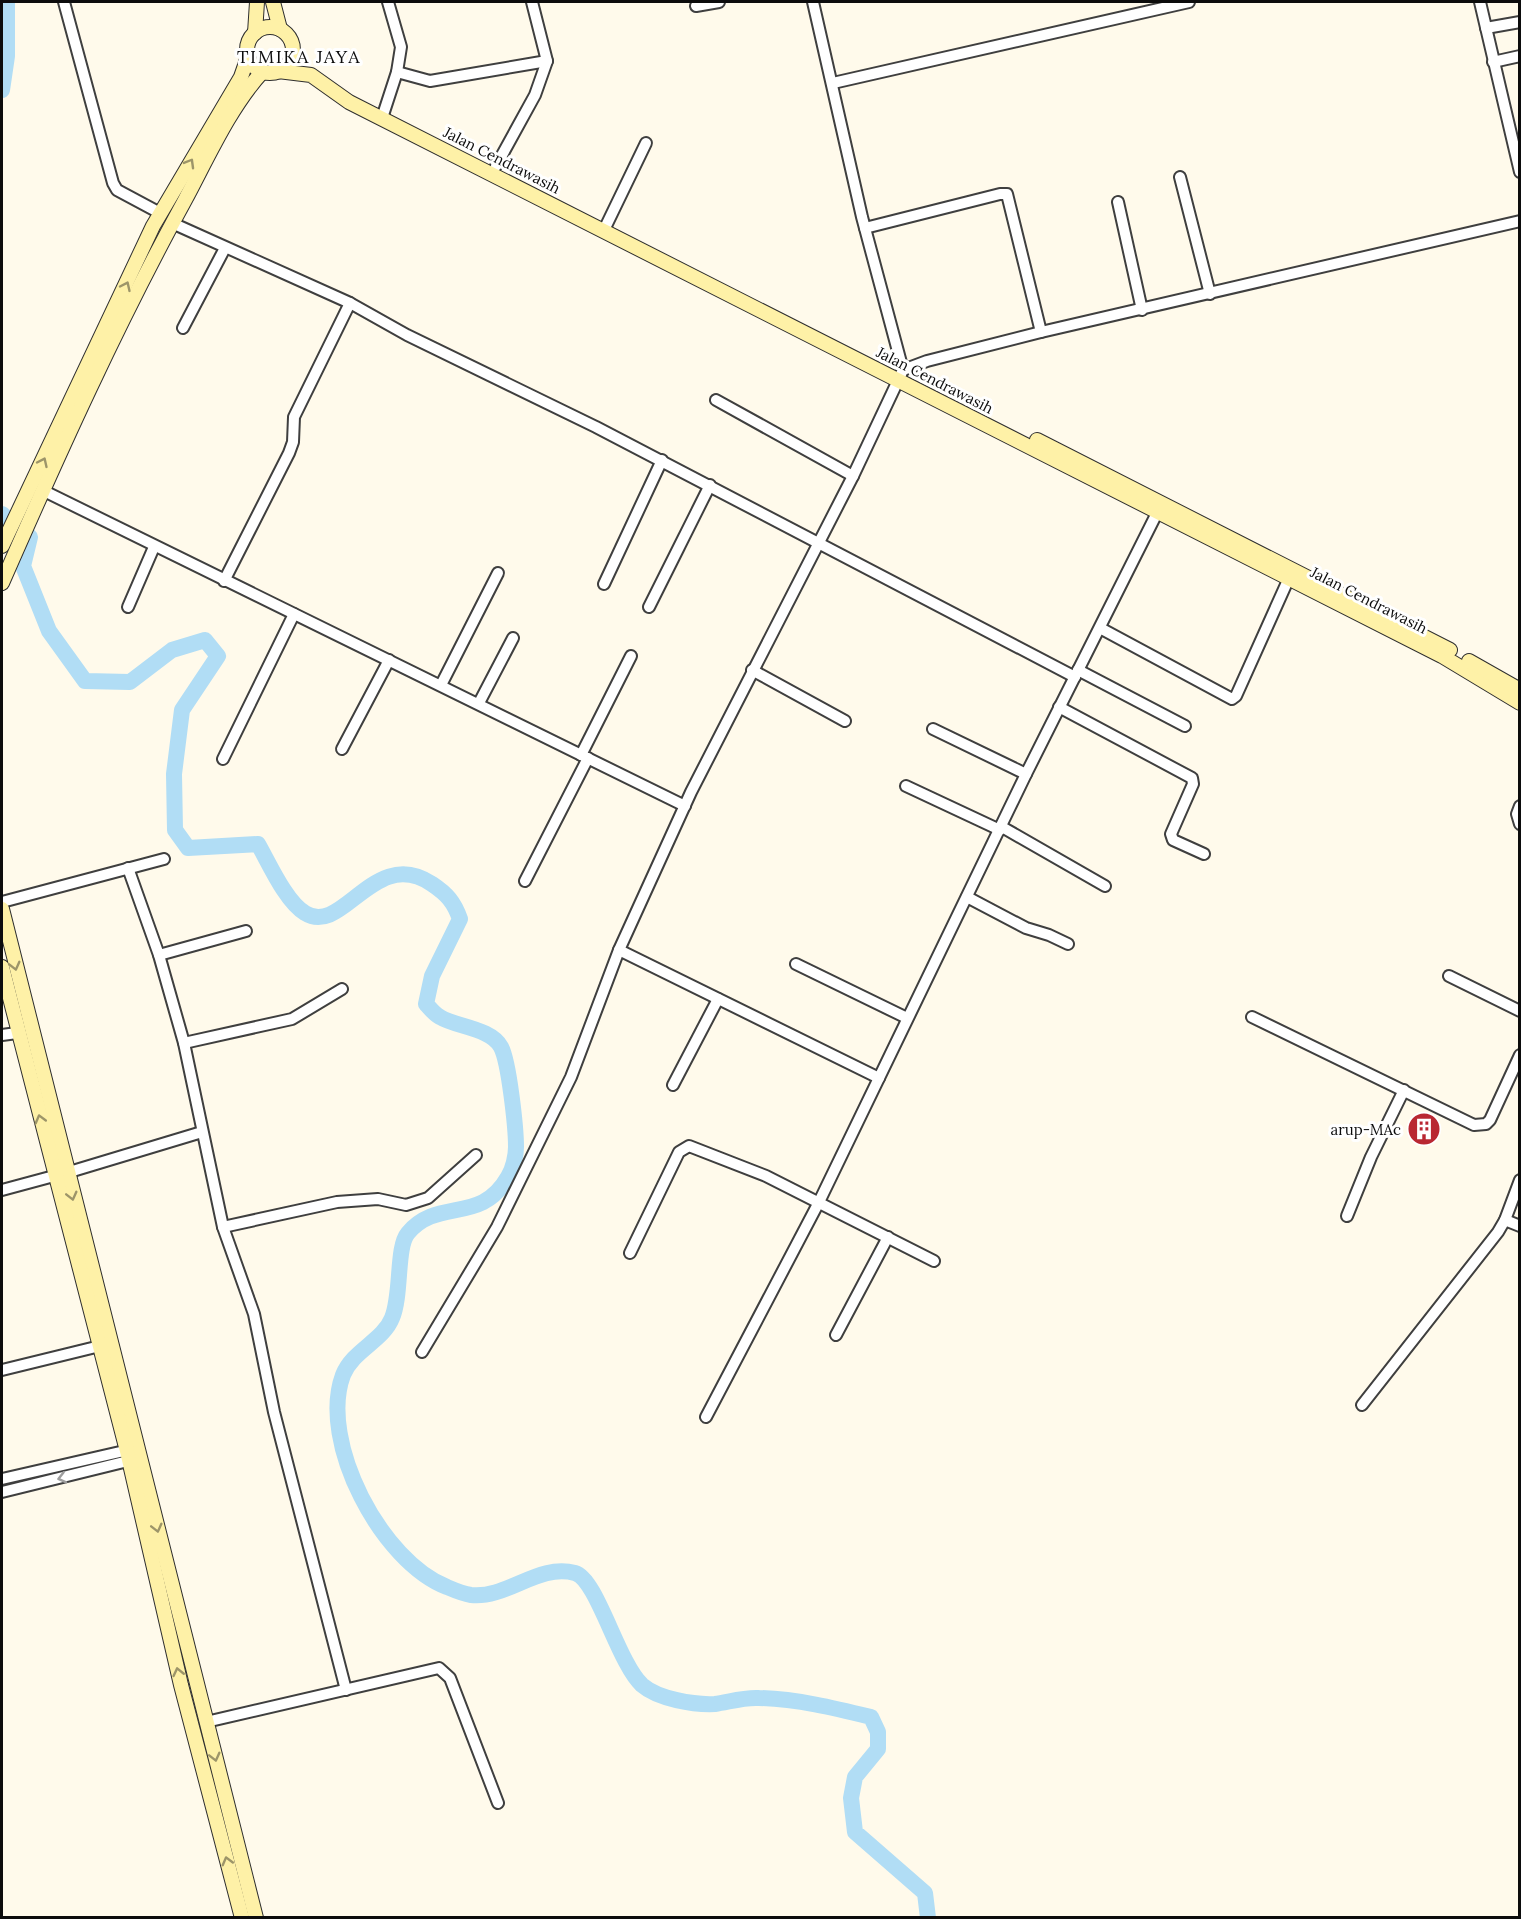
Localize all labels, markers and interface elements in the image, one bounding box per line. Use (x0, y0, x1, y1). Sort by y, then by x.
district label: TIMIKA JAYA (237, 45, 361, 68)
street label: Jalan Cendrawasih (440, 122, 563, 198)
one-way arrow (183, 159, 195, 169)
one-way arrow (118, 281, 130, 292)
street label: Jalan Cendrawasih (873, 342, 996, 418)
one-way arrow (36, 458, 48, 469)
street label: Jalan Cendrawasih (1307, 562, 1430, 638)
one-way arrow (8, 961, 21, 971)
building icon: arup-MAc (1406, 1111, 1442, 1147)
one-way arrow (34, 1115, 47, 1125)
place label: arup-MAc (1331, 1120, 1401, 1139)
one-way arrow (65, 1191, 78, 1201)
one-way arrow (57, 1470, 67, 1483)
one-way arrow (149, 1523, 162, 1533)
one-way arrow (173, 1667, 186, 1677)
one-way arrow (208, 1752, 221, 1762)
one-way arrow (222, 1856, 235, 1866)

